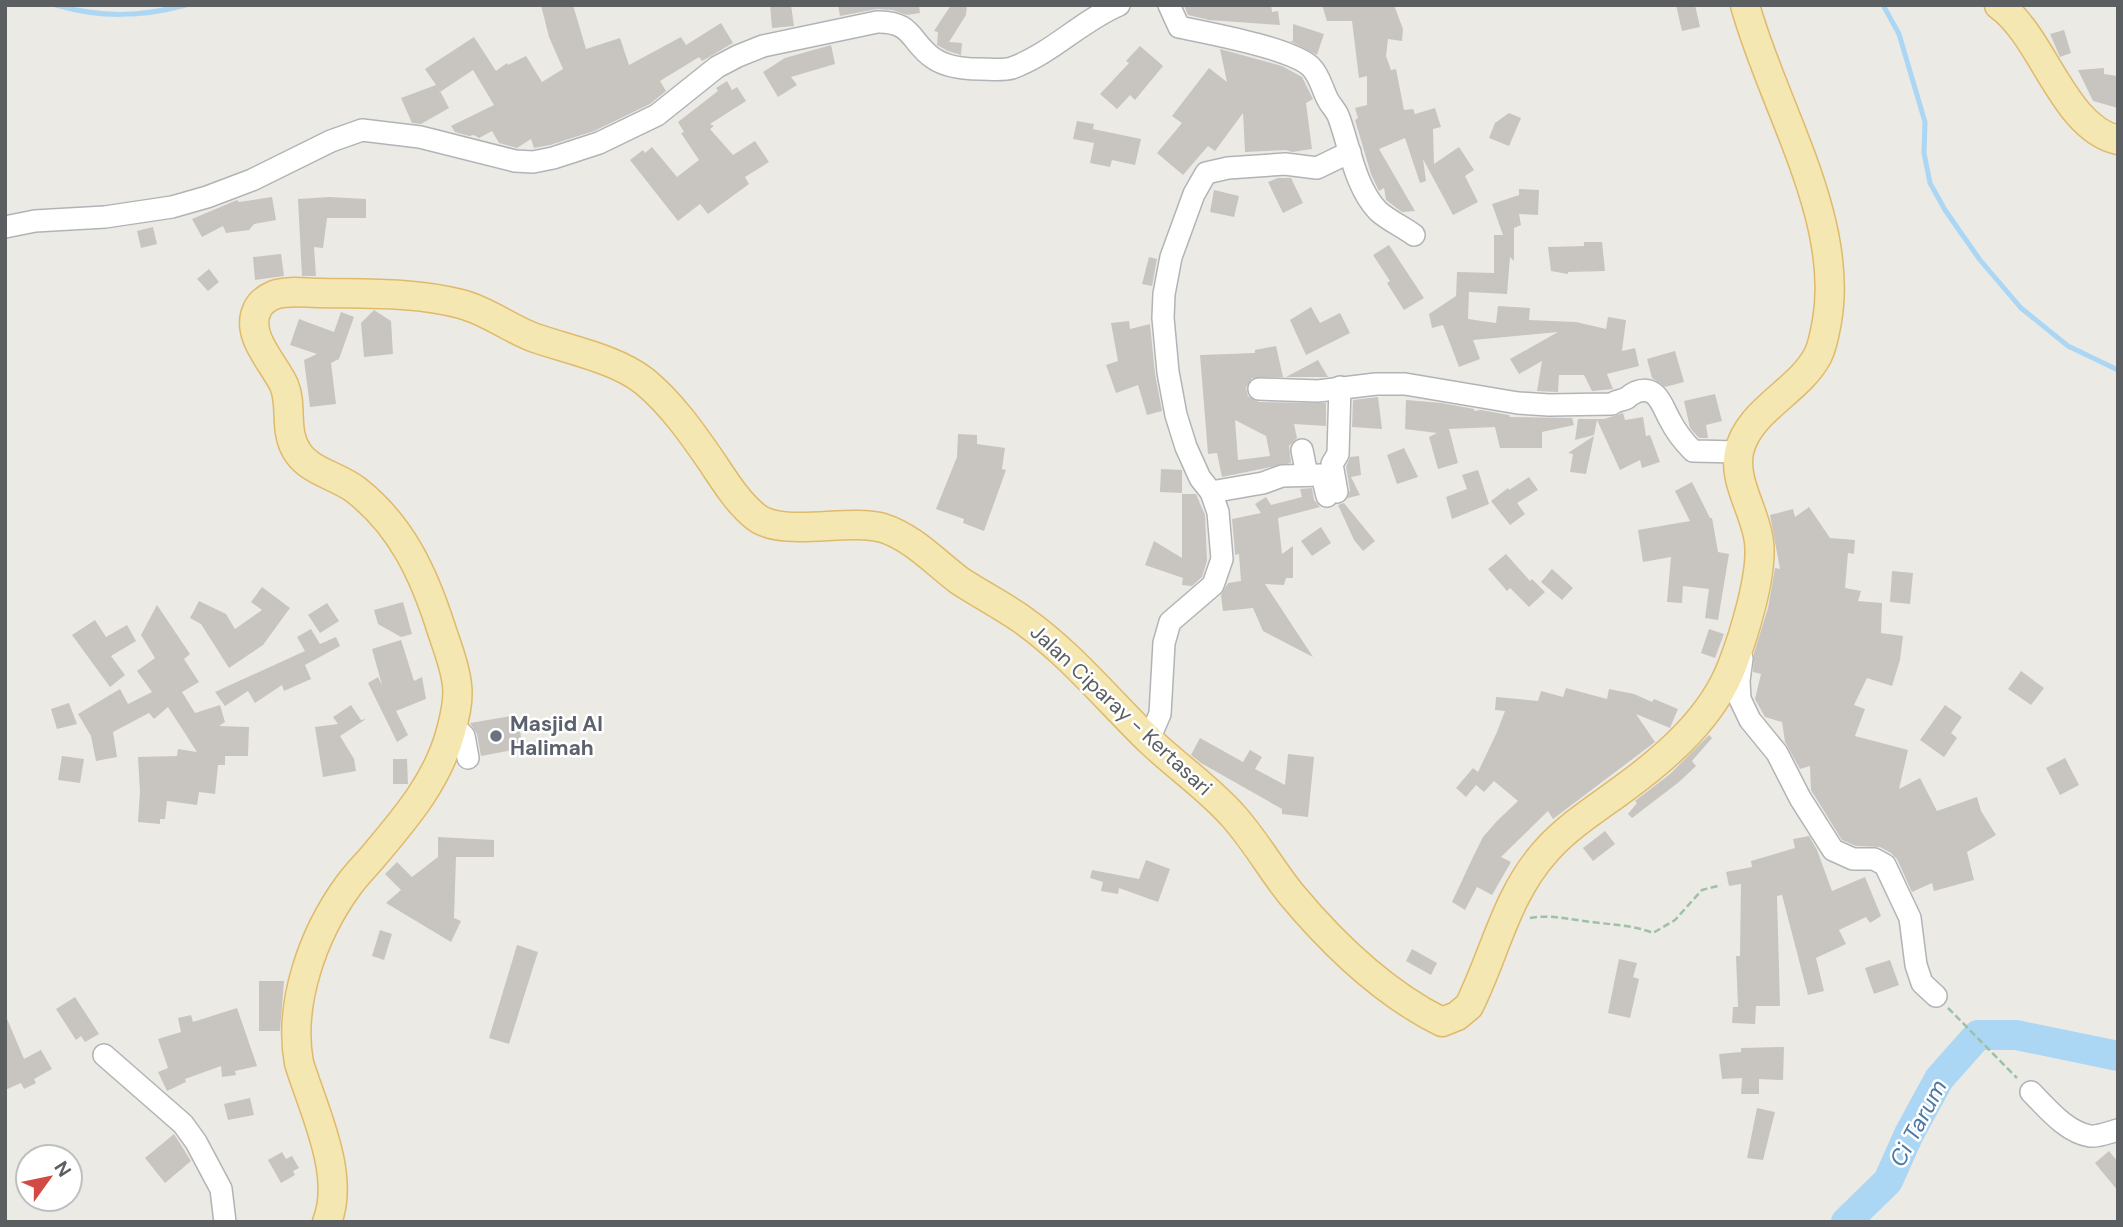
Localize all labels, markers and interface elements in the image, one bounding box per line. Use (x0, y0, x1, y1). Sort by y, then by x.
street label: Jalan Ciparay - Kertasari (1024, 618, 1218, 802)
place label: Masjid Al Halimah (510, 710, 603, 762)
marker: Masjid Al Halimah (488, 728, 504, 744)
water label: Ci Tarum (1883, 1074, 1953, 1172)
north arrow (14, 1143, 84, 1213)
text: N (49, 1156, 77, 1182)

